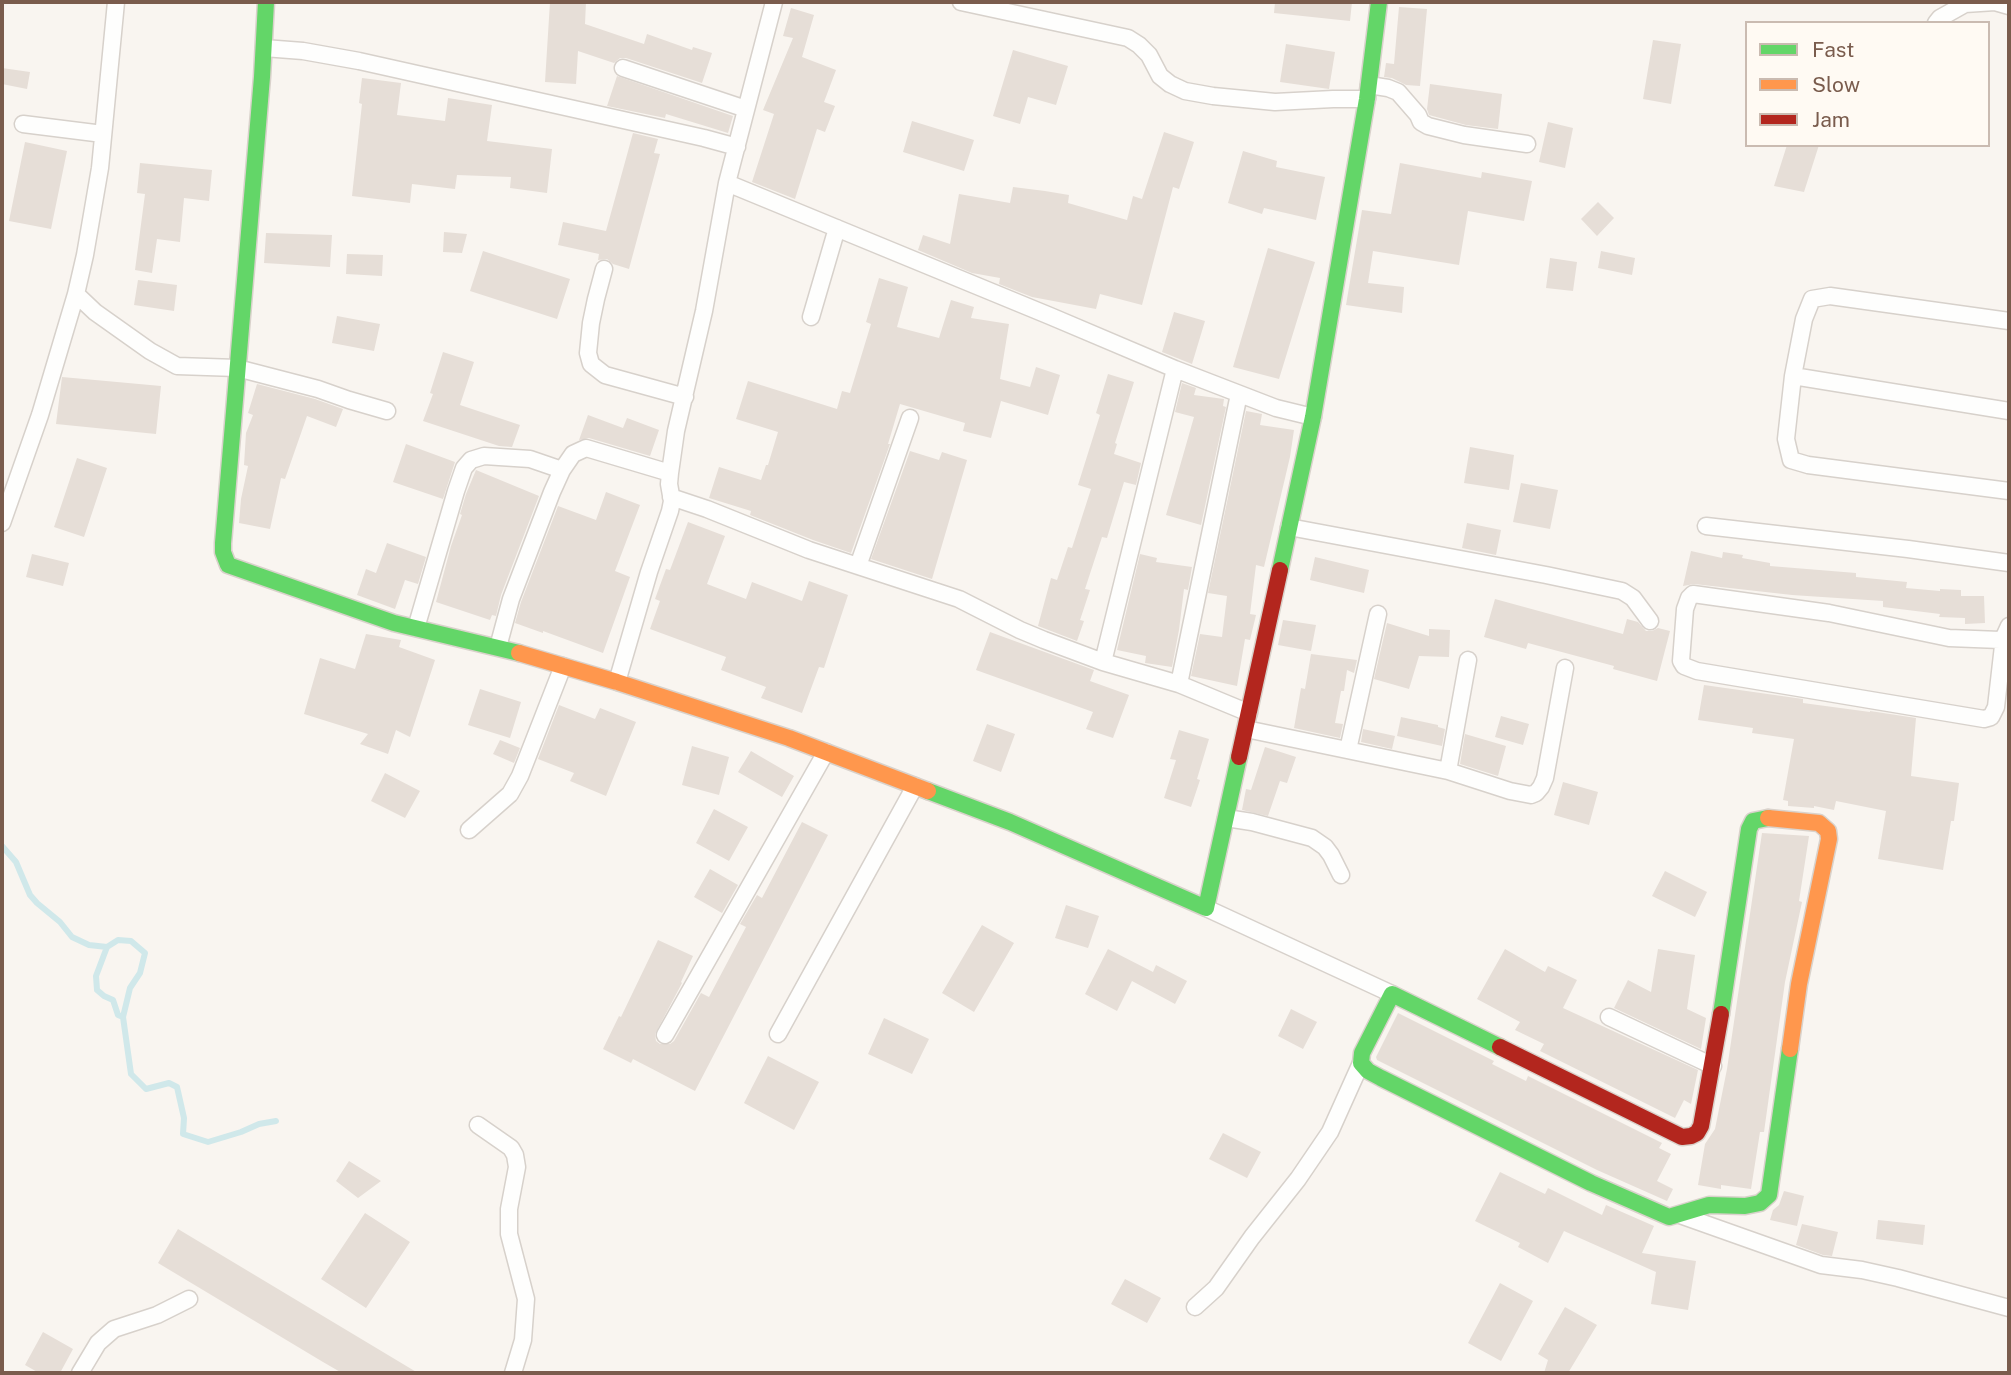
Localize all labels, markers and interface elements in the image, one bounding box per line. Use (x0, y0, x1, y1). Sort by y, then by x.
legend (1745, 21, 1990, 147)
text: Fast (1812, 37, 1854, 62)
text: Slow (1812, 72, 1860, 97)
text: Jam (1812, 107, 1850, 132)

